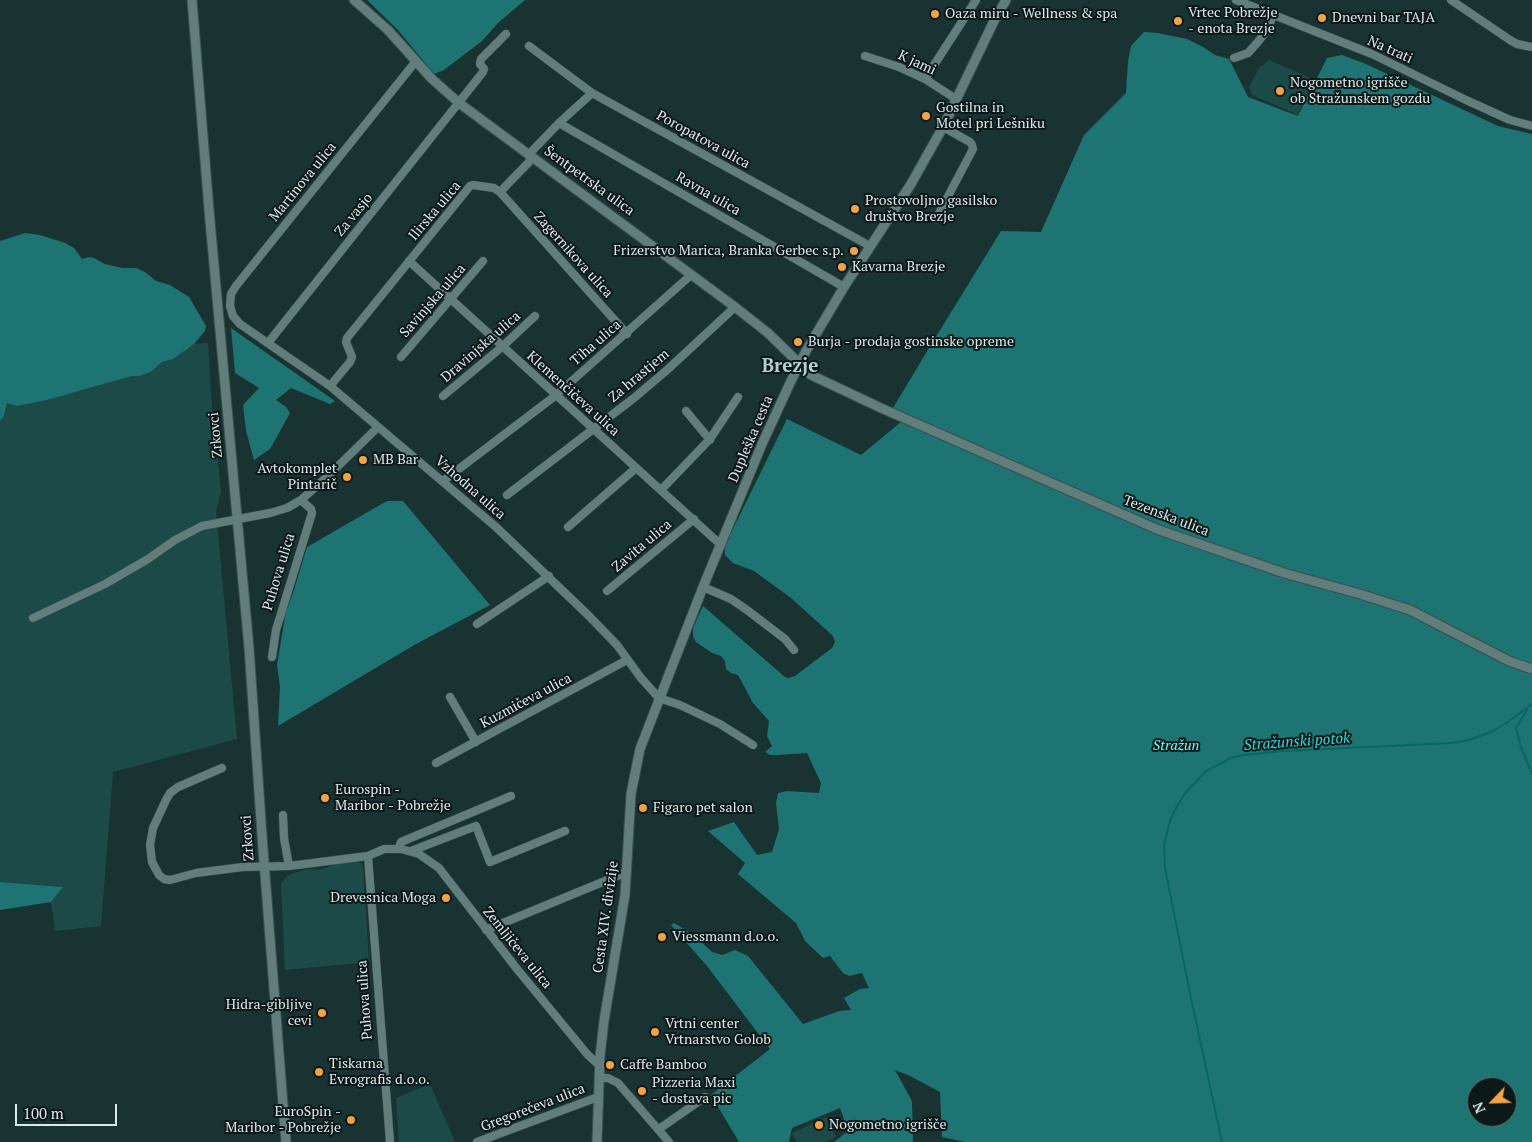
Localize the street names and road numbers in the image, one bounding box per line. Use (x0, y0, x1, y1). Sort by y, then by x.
street label: Na trati (1365, 33, 1415, 67)
street label: K jami (895, 47, 939, 79)
street label: Poropatova ulica (653, 107, 753, 173)
street label: Martinova ulica (266, 139, 340, 225)
street label: Šentpetrska ulica (541, 143, 637, 219)
street label: Ravna ulica (673, 169, 743, 219)
street label: Ilirska ulica (405, 178, 465, 244)
street label: Za vasjo (331, 190, 377, 240)
street label: Zagernikova ulica (530, 208, 616, 302)
street label: Savinjska ulica (396, 261, 470, 341)
street label: Dravinjska ulica (438, 308, 524, 386)
street label: Tiha ulica (567, 316, 625, 370)
street label: Za hrastjem (605, 346, 673, 406)
street label: Klemenčičeva ulica (523, 348, 623, 440)
street label: Dupleška cesta (725, 393, 777, 485)
street label: Zrkovci (206, 411, 226, 459)
street label: Vzhodna ulica (431, 453, 509, 523)
street label: Tezenska ulica (1121, 492, 1211, 540)
street label: Zavita ulica (609, 516, 675, 576)
street label: Puhova ulica (259, 531, 299, 613)
street label: Kuzmičeva ulica (478, 670, 574, 732)
street label: Zrkovci (238, 814, 258, 862)
street label: Cesta XIV. divizije (590, 860, 622, 974)
street label: Zemljičeva ulica (479, 904, 555, 992)
street label: Puhova ulica (354, 960, 376, 1040)
street label: Gregorečeva ulica (479, 1080, 587, 1136)

